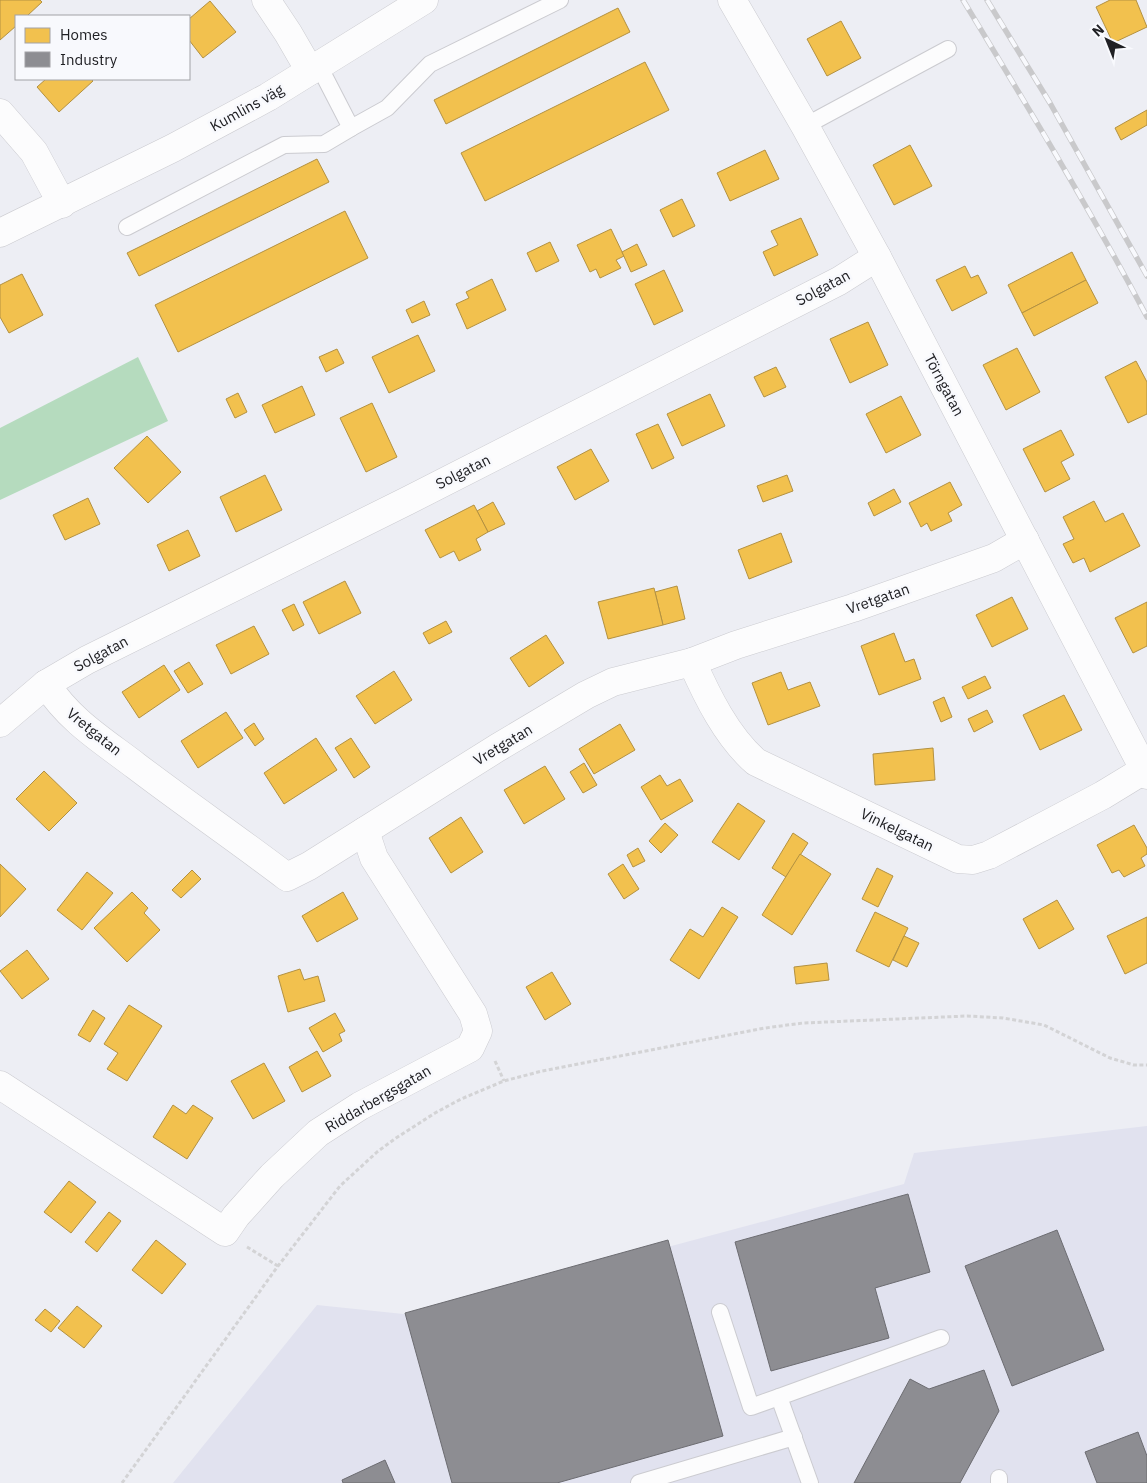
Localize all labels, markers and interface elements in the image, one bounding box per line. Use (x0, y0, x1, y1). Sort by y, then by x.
legend (15, 15, 190, 80)
north arrow (1082, 15, 1132, 65)
text: N (1088, 20, 1108, 41)
text: Homes (60, 25, 108, 44)
text: Industry (60, 50, 118, 69)
street label: Kumlins väg (207, 79, 287, 136)
street label: Solgatan (792, 265, 853, 310)
street label: Törngatan (920, 350, 969, 419)
street label: Solgatan (432, 450, 493, 493)
street label: Vretgatan (844, 579, 912, 618)
street label: Solgatan (70, 631, 131, 676)
street label: Vretgatan (63, 704, 126, 760)
street label: Vretgatan (470, 720, 536, 770)
street label: Vinkelgatan (858, 804, 937, 855)
street label: Riddarbergsgatan (321, 1061, 434, 1137)

